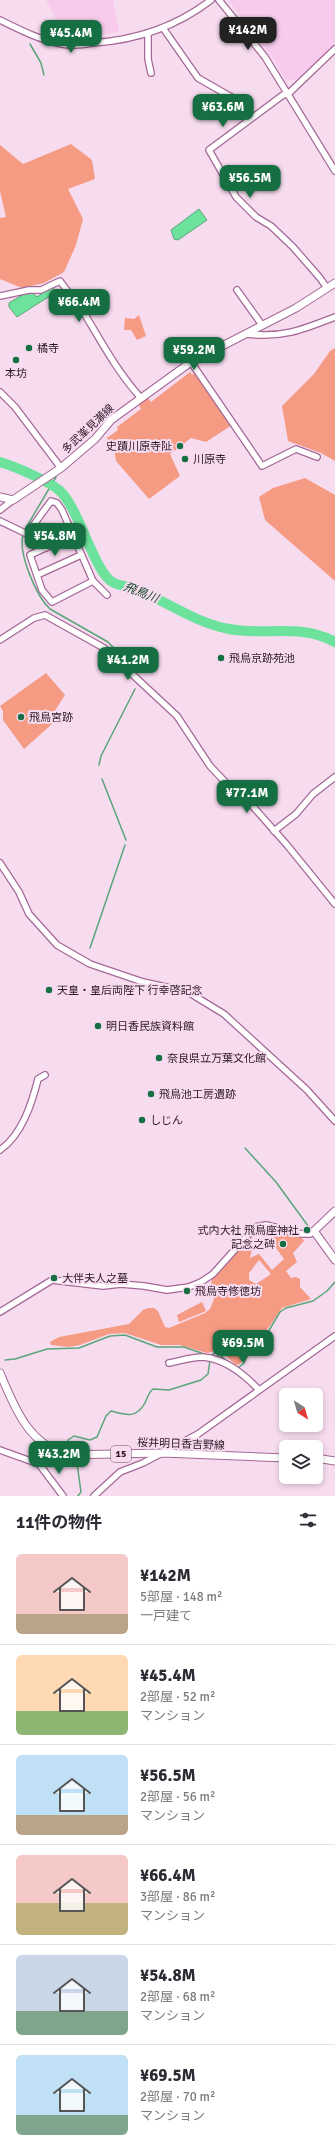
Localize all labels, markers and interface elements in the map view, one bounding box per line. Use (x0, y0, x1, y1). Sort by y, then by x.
pin: ¥142M (220, 17, 276, 51)
pin: ¥45.4M (38, 20, 104, 54)
text: ¥142M (229, 22, 267, 38)
text: ¥45.4M (50, 25, 92, 41)
pin: ¥63.6M (190, 94, 256, 128)
text: ¥63.6M (202, 99, 244, 115)
pin: ¥56.5M (217, 165, 283, 199)
text: ¥56.5M (229, 170, 271, 186)
pin: ¥66.4M (46, 289, 112, 323)
text: ¥66.4M (58, 294, 100, 310)
pin: ¥59.2M (161, 337, 227, 371)
place label: 橘寺 (37, 342, 59, 355)
text: ¥59.2M (173, 342, 215, 358)
marker: 橘寺 (24, 343, 34, 353)
marker: 本坊 (11, 355, 21, 365)
place label: 本坊 (5, 367, 27, 380)
street label: 多武峯見瀬線 (59, 402, 117, 456)
place label: 史蹟川原寺阯 (106, 440, 172, 453)
marker: 史蹟川原寺阯 (175, 441, 185, 451)
place label: 川原寺 (193, 453, 226, 466)
marker: 川原寺 (180, 454, 190, 464)
pin: ¥54.8M (22, 523, 88, 557)
text: ¥54.8M (34, 528, 76, 544)
water label: 飛鳥川 (122, 580, 162, 607)
pin: ¥41.2M (95, 647, 161, 681)
text: ¥41.2M (107, 652, 149, 668)
place label: 飛鳥京跡苑池 (229, 652, 295, 665)
marker: 飛鳥京跡苑池 (216, 653, 226, 663)
place label: 飛鳥宮跡 (29, 711, 73, 724)
marker: 飛鳥宮跡 (16, 712, 26, 722)
pin: ¥77.1M (214, 780, 280, 814)
text: ¥77.1M (226, 785, 268, 801)
place label: 天皇・皇后両陛下 行幸啓記念 (57, 984, 202, 997)
marker: 天皇・皇后両陛下 行幸啓記念 (44, 985, 54, 995)
place label: 明日香民族資料館 (106, 1020, 194, 1033)
marker: 明日香民族資料館 (93, 1021, 103, 1031)
place label: 奈良県立万葉文化館 (167, 1052, 266, 1065)
marker: 奈良県立万葉文化館 (154, 1053, 164, 1063)
place label: 飛鳥池工房遺跡 (159, 1088, 236, 1101)
marker: 飛鳥池工房遺跡 (146, 1089, 156, 1099)
place label: しじん (150, 1114, 183, 1127)
marker: しじん (137, 1115, 147, 1125)
place label: 式内大社 飛鳥座神社 (198, 1224, 299, 1237)
marker: 式内大社 飛鳥座神社 (302, 1225, 312, 1235)
place label: 記念之碑 (231, 1238, 275, 1251)
marker: 記念之碑 (278, 1239, 288, 1249)
place label: 大伴夫人之墓 (62, 1272, 128, 1285)
marker: 大伴夫人之墓 (49, 1273, 59, 1283)
place label: 飛鳥寺修徳坊 (195, 1285, 261, 1298)
marker: 飛鳥寺修徳坊 (182, 1286, 192, 1296)
pin: ¥69.5M (210, 1330, 276, 1364)
text: ¥69.5M (222, 1335, 264, 1351)
north arrow (279, 1388, 323, 1432)
map controls (279, 1388, 323, 1484)
street label: 桜井明日香吉野線 (137, 1436, 225, 1452)
button: layers (279, 1440, 323, 1484)
pin: ¥43.2M (26, 1441, 92, 1475)
text: ¥43.2M (38, 1446, 80, 1462)
road number: 15 (111, 1446, 131, 1462)
icon: filters (297, 1509, 319, 1531)
text: 11件の物件 (16, 1512, 102, 1533)
text: ¥142M (140, 1565, 191, 1586)
icon: home (48, 1570, 96, 1618)
text: 5部屋 · 148 m² (140, 1589, 222, 1605)
text: 一戸建て (140, 1608, 192, 1624)
text: ¥45.4M (140, 1665, 196, 1686)
icon: home (48, 1671, 96, 1719)
text: 2部屋 · 52 m² (140, 1689, 215, 1705)
text: マンション (140, 1708, 205, 1724)
text: ¥56.5M (140, 1765, 196, 1786)
icon: home (48, 1771, 96, 1819)
text: 2部屋 · 56 m² (140, 1789, 215, 1805)
text: マンション (140, 1808, 205, 1824)
text: ¥66.4M (140, 1865, 196, 1886)
icon: home (48, 1871, 96, 1919)
text: 3部屋 · 86 m² (140, 1889, 215, 1905)
text: マンション (140, 1908, 205, 1924)
text: ¥54.8M (140, 1965, 196, 1986)
icon: home (48, 1971, 96, 2019)
text: 2部屋 · 68 m² (140, 1989, 215, 2005)
text: マンション (140, 2008, 205, 2024)
text: ¥69.5M (140, 2065, 196, 2086)
icon: home (48, 2071, 96, 2119)
text: 2部屋 · 70 m² (140, 2089, 215, 2105)
text: マンション (140, 2108, 205, 2124)

